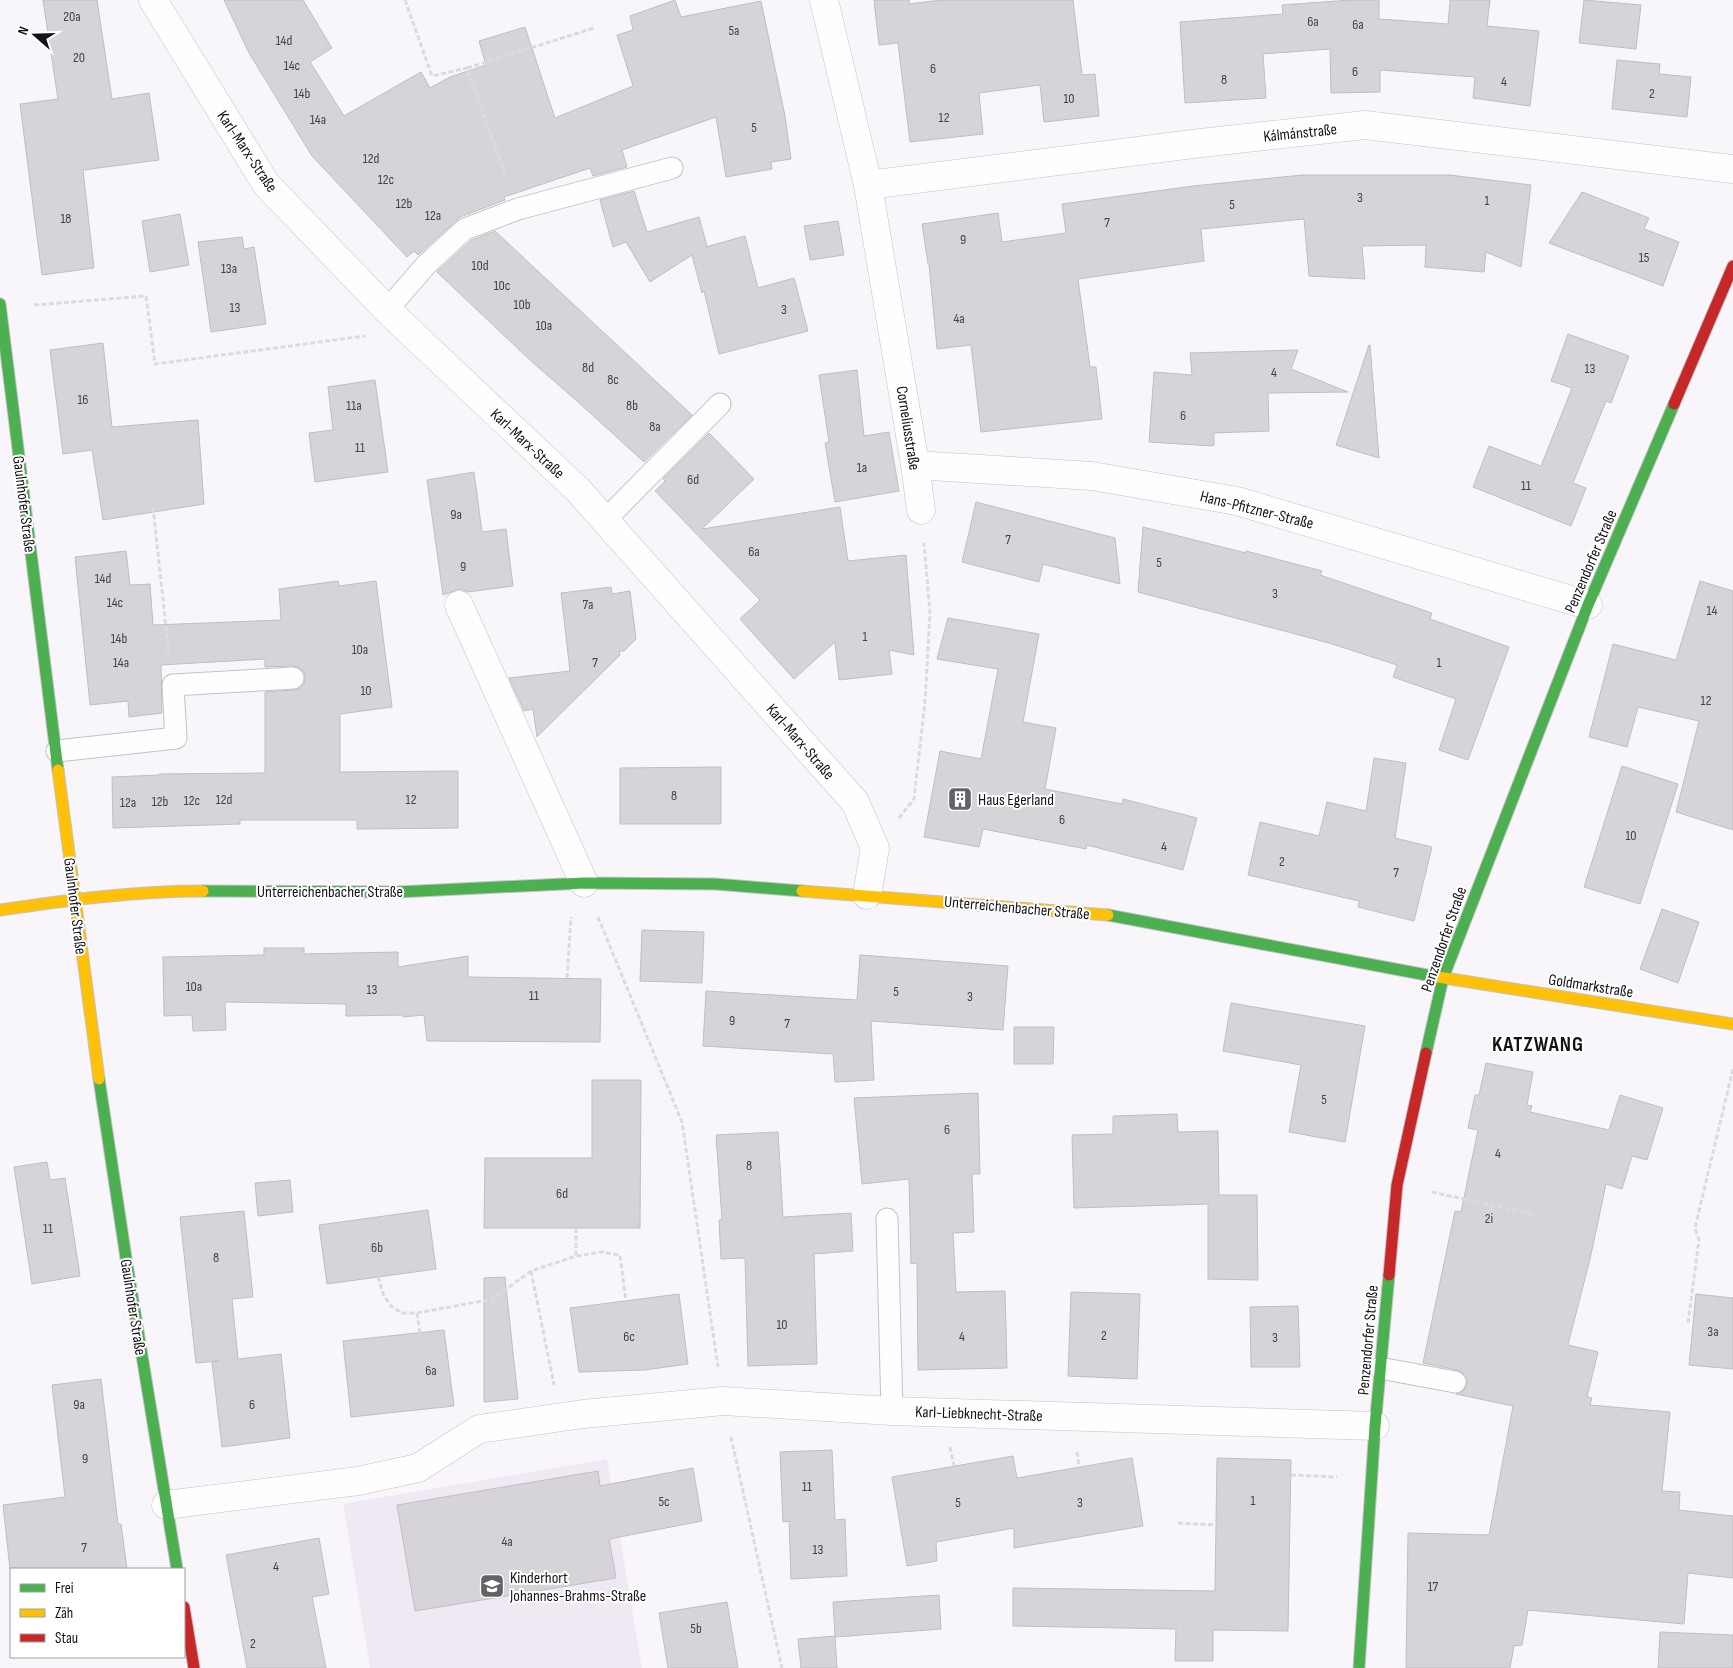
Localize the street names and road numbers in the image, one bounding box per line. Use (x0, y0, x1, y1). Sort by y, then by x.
street label: Karl-Marx-Straße (213, 107, 281, 196)
street label: Kálmánstraße (1262, 120, 1338, 147)
street label: Corneliusstraße (891, 385, 924, 472)
street label: Karl-Marx-Straße (486, 405, 568, 483)
street label: Gaulnhofer Straße (8, 455, 39, 554)
street label: Hans-Pfitzner-Straße (1198, 487, 1315, 534)
street label: Penzendorfer Straße (1561, 507, 1622, 616)
street label: Karl-Marx-Straße (762, 700, 838, 784)
street label: Gaulnhofer Straße (59, 857, 90, 956)
street label: Unterreichenbacher Straße (257, 883, 403, 902)
street label: Penzendorfer Straße (1418, 884, 1471, 995)
street label: Unterreichenbacher Straße (943, 893, 1090, 924)
street label: Goldmarkstraße (1547, 970, 1634, 1003)
street label: Gaulnhofer Straße (116, 1258, 150, 1357)
street label: Penzendorfer Straße (1354, 1284, 1383, 1396)
street label: Karl-Liebknecht-Straße (915, 1403, 1043, 1426)

